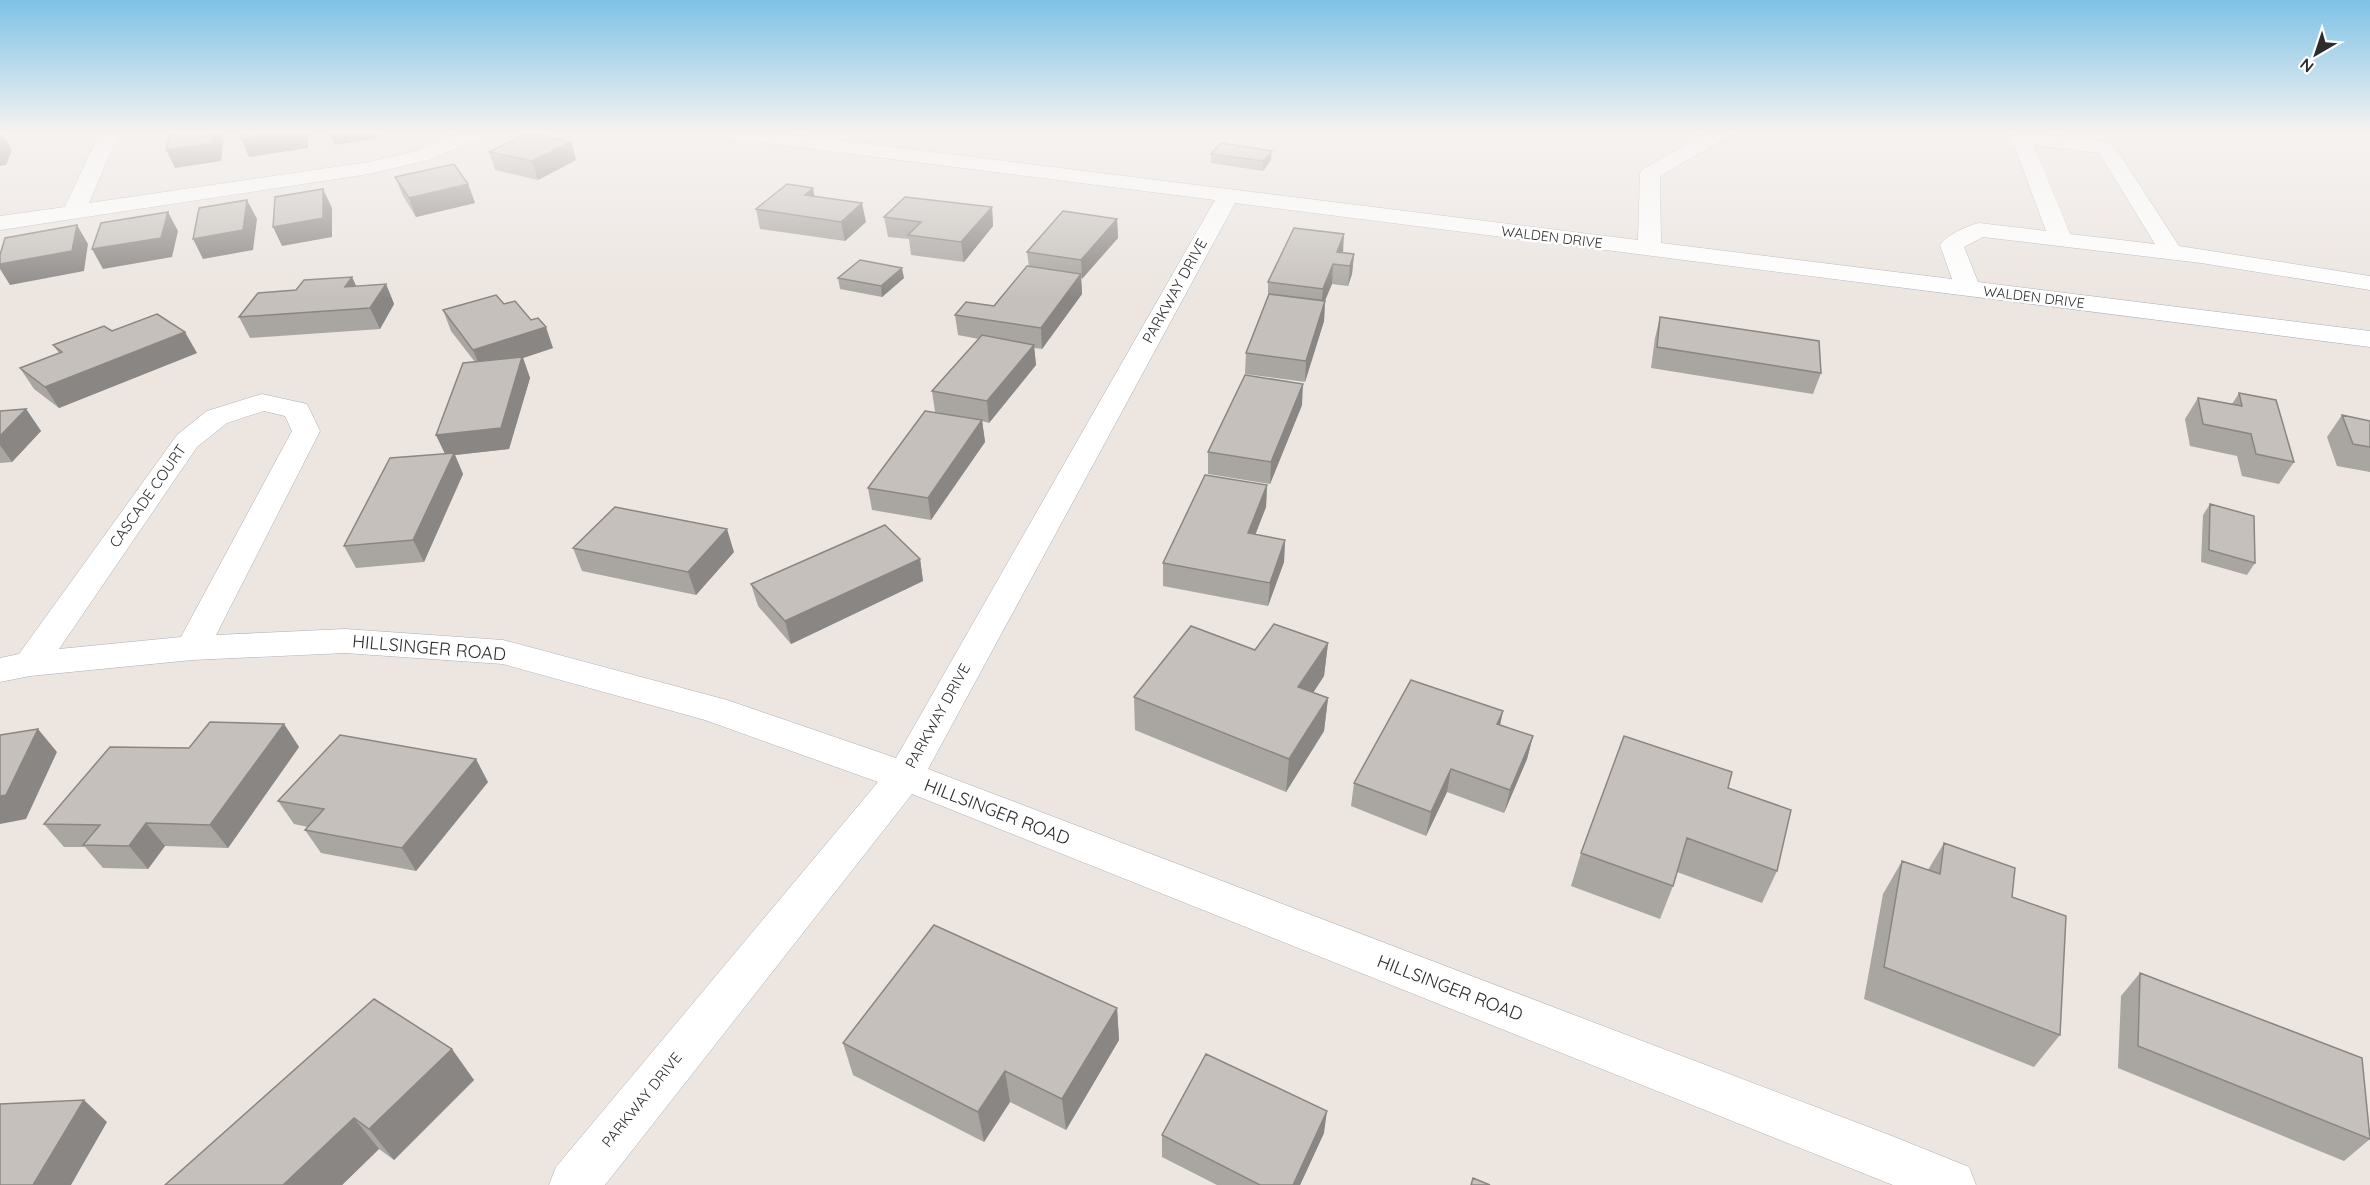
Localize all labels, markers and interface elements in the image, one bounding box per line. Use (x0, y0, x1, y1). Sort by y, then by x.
north arrow (2286, 24, 2346, 84)
text: N (2296, 54, 2317, 77)
street label: WALDEN DRIVE (1500, 222, 1604, 252)
street label: PARKWAY DRIVE (1138, 235, 1211, 347)
street label: WALDEN DRIVE (1982, 282, 2086, 312)
street label: CASCADE COURT (105, 440, 190, 551)
street label: HILLSINGER ROAD (351, 629, 507, 666)
street label: PARKWAY DRIVE (901, 660, 974, 772)
street label: HILLSINGER ROAD (921, 773, 1073, 850)
street label: HILLSINGER ROAD (1374, 949, 1526, 1026)
street label: PARKWAY DRIVE (597, 1048, 686, 1151)

